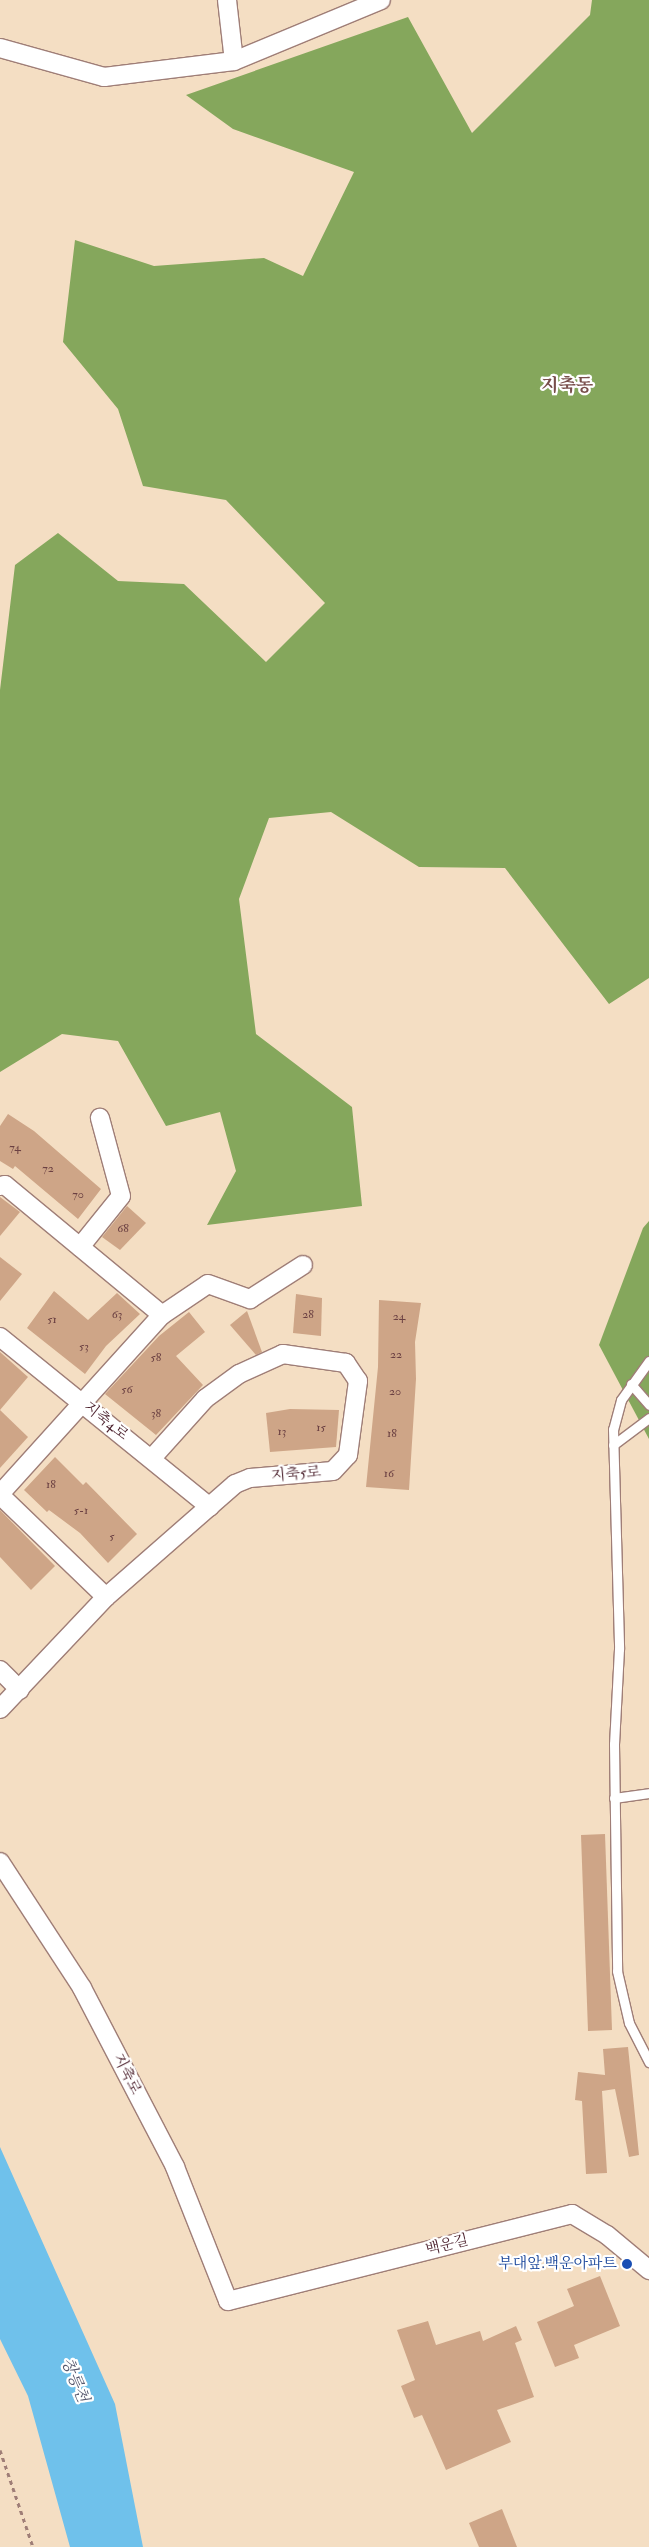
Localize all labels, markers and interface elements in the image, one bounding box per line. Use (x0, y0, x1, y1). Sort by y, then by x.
district label: 지축동 (541, 375, 593, 397)
house number: 74 (9, 1141, 21, 1155)
house number: 72 (42, 1162, 54, 1176)
house number: 70 (72, 1188, 84, 1202)
house number: 68 (117, 1222, 129, 1236)
house number: 63 (112, 1308, 122, 1322)
house number: 28 (302, 1308, 314, 1322)
house number: 24 (393, 1310, 405, 1324)
house number: 51 (47, 1313, 57, 1327)
house number: 53 (79, 1340, 89, 1354)
house number: 22 (390, 1348, 402, 1362)
house number: 58 (151, 1351, 161, 1365)
house number: 56 (121, 1383, 133, 1397)
house number: 20 (389, 1385, 401, 1399)
street label: 지축4로 (80, 1398, 132, 1444)
house number: 38 (151, 1407, 161, 1421)
house number: 15 (316, 1421, 326, 1435)
house number: 13 (278, 1425, 286, 1439)
house number: 18 (387, 1427, 397, 1441)
street label: 지축5로 (270, 1463, 322, 1485)
house number: 16 (384, 1467, 394, 1481)
house number: 18 (46, 1478, 56, 1492)
house number: 5-1 (74, 1504, 88, 1518)
house number: 5 (109, 1530, 115, 1544)
street label: 지축로 (109, 2051, 145, 2097)
street label: 백운길 (424, 2231, 470, 2259)
place label: 부대앞.백운아파트 (498, 2255, 617, 2273)
marker: 부대앞.백운아파트 (621, 2258, 633, 2270)
water label: 창릉천 (57, 2355, 93, 2405)

